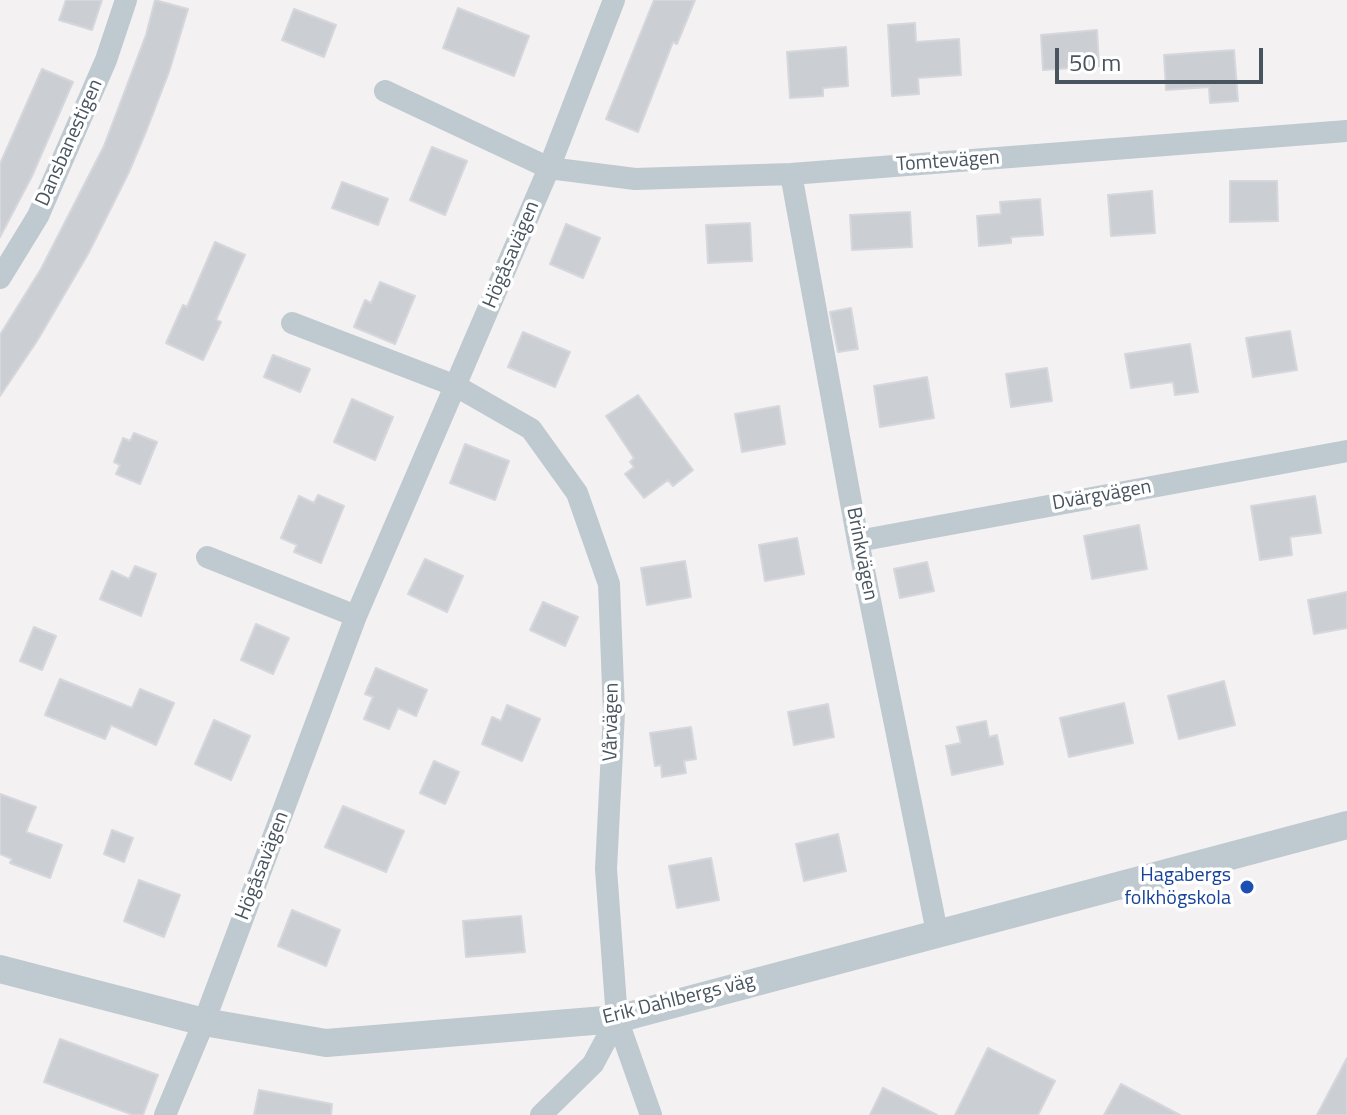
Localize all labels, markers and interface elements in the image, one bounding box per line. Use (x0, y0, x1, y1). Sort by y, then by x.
scale bar (1059, 32, 1267, 82)
text: 50 m (1069, 44, 1121, 80)
street label: Dansbanestigen (31, 76, 109, 210)
street label: Tomtevägen (896, 146, 1000, 178)
street label: Högåsavägen (479, 198, 545, 312)
street label: Dvärgvägen (1051, 475, 1153, 517)
street label: Brinkvägen (840, 505, 882, 603)
street label: Vårvägen (599, 682, 625, 762)
street label: Högåsavägen (231, 808, 295, 924)
place label: Hagabergs folkhögskola (1124, 864, 1231, 911)
marker: Hagabergs folkhögskola (1238, 878, 1256, 896)
street label: Erik Dahlbergs väg (601, 970, 757, 1030)

